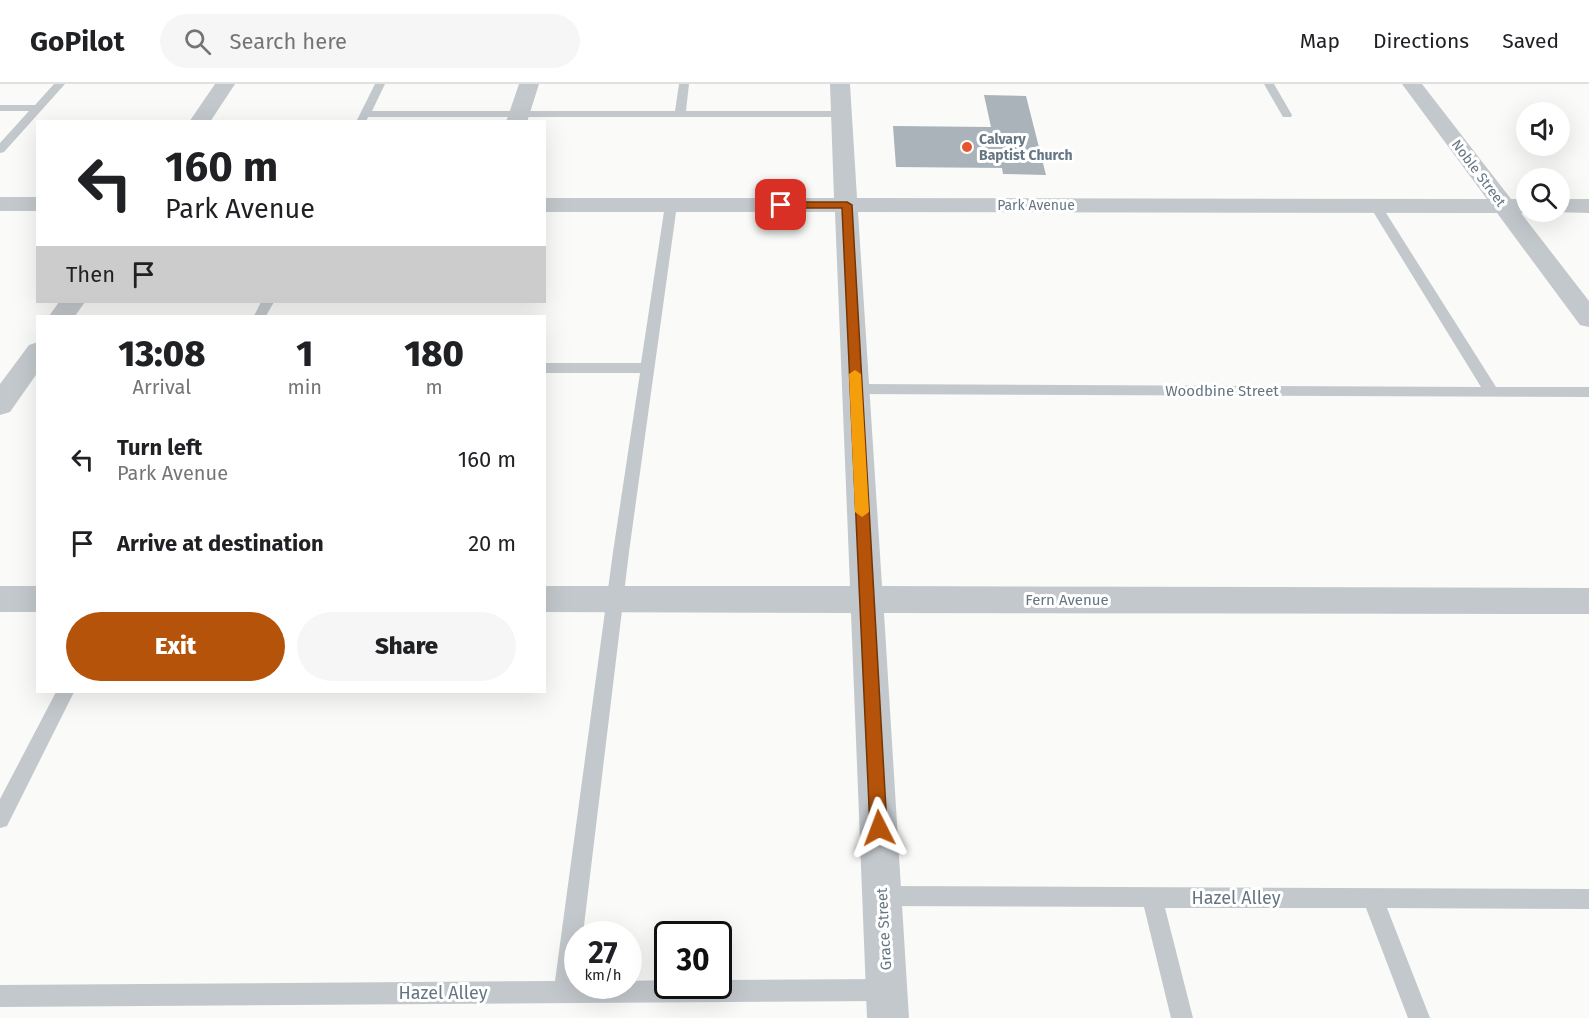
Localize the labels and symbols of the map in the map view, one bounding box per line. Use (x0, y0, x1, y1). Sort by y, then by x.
place label: Calvary Baptist Church (979, 131, 1072, 164)
street label: Noble Street (1448, 136, 1510, 211)
marker: Calvary Baptist Church (960, 140, 974, 154)
pin (755, 179, 806, 230)
street label: Park Avenue (997, 197, 1075, 214)
street label: Woodbine Street (1165, 382, 1279, 400)
street label: Fern Avenue (1025, 591, 1109, 609)
position arrow (847, 796, 911, 860)
street label: Grace Street (873, 887, 895, 971)
street label: Hazel Alley (1192, 887, 1281, 909)
speed limit sign: 30 (654, 921, 732, 999)
street label: Hazel Alley (399, 982, 488, 1004)

